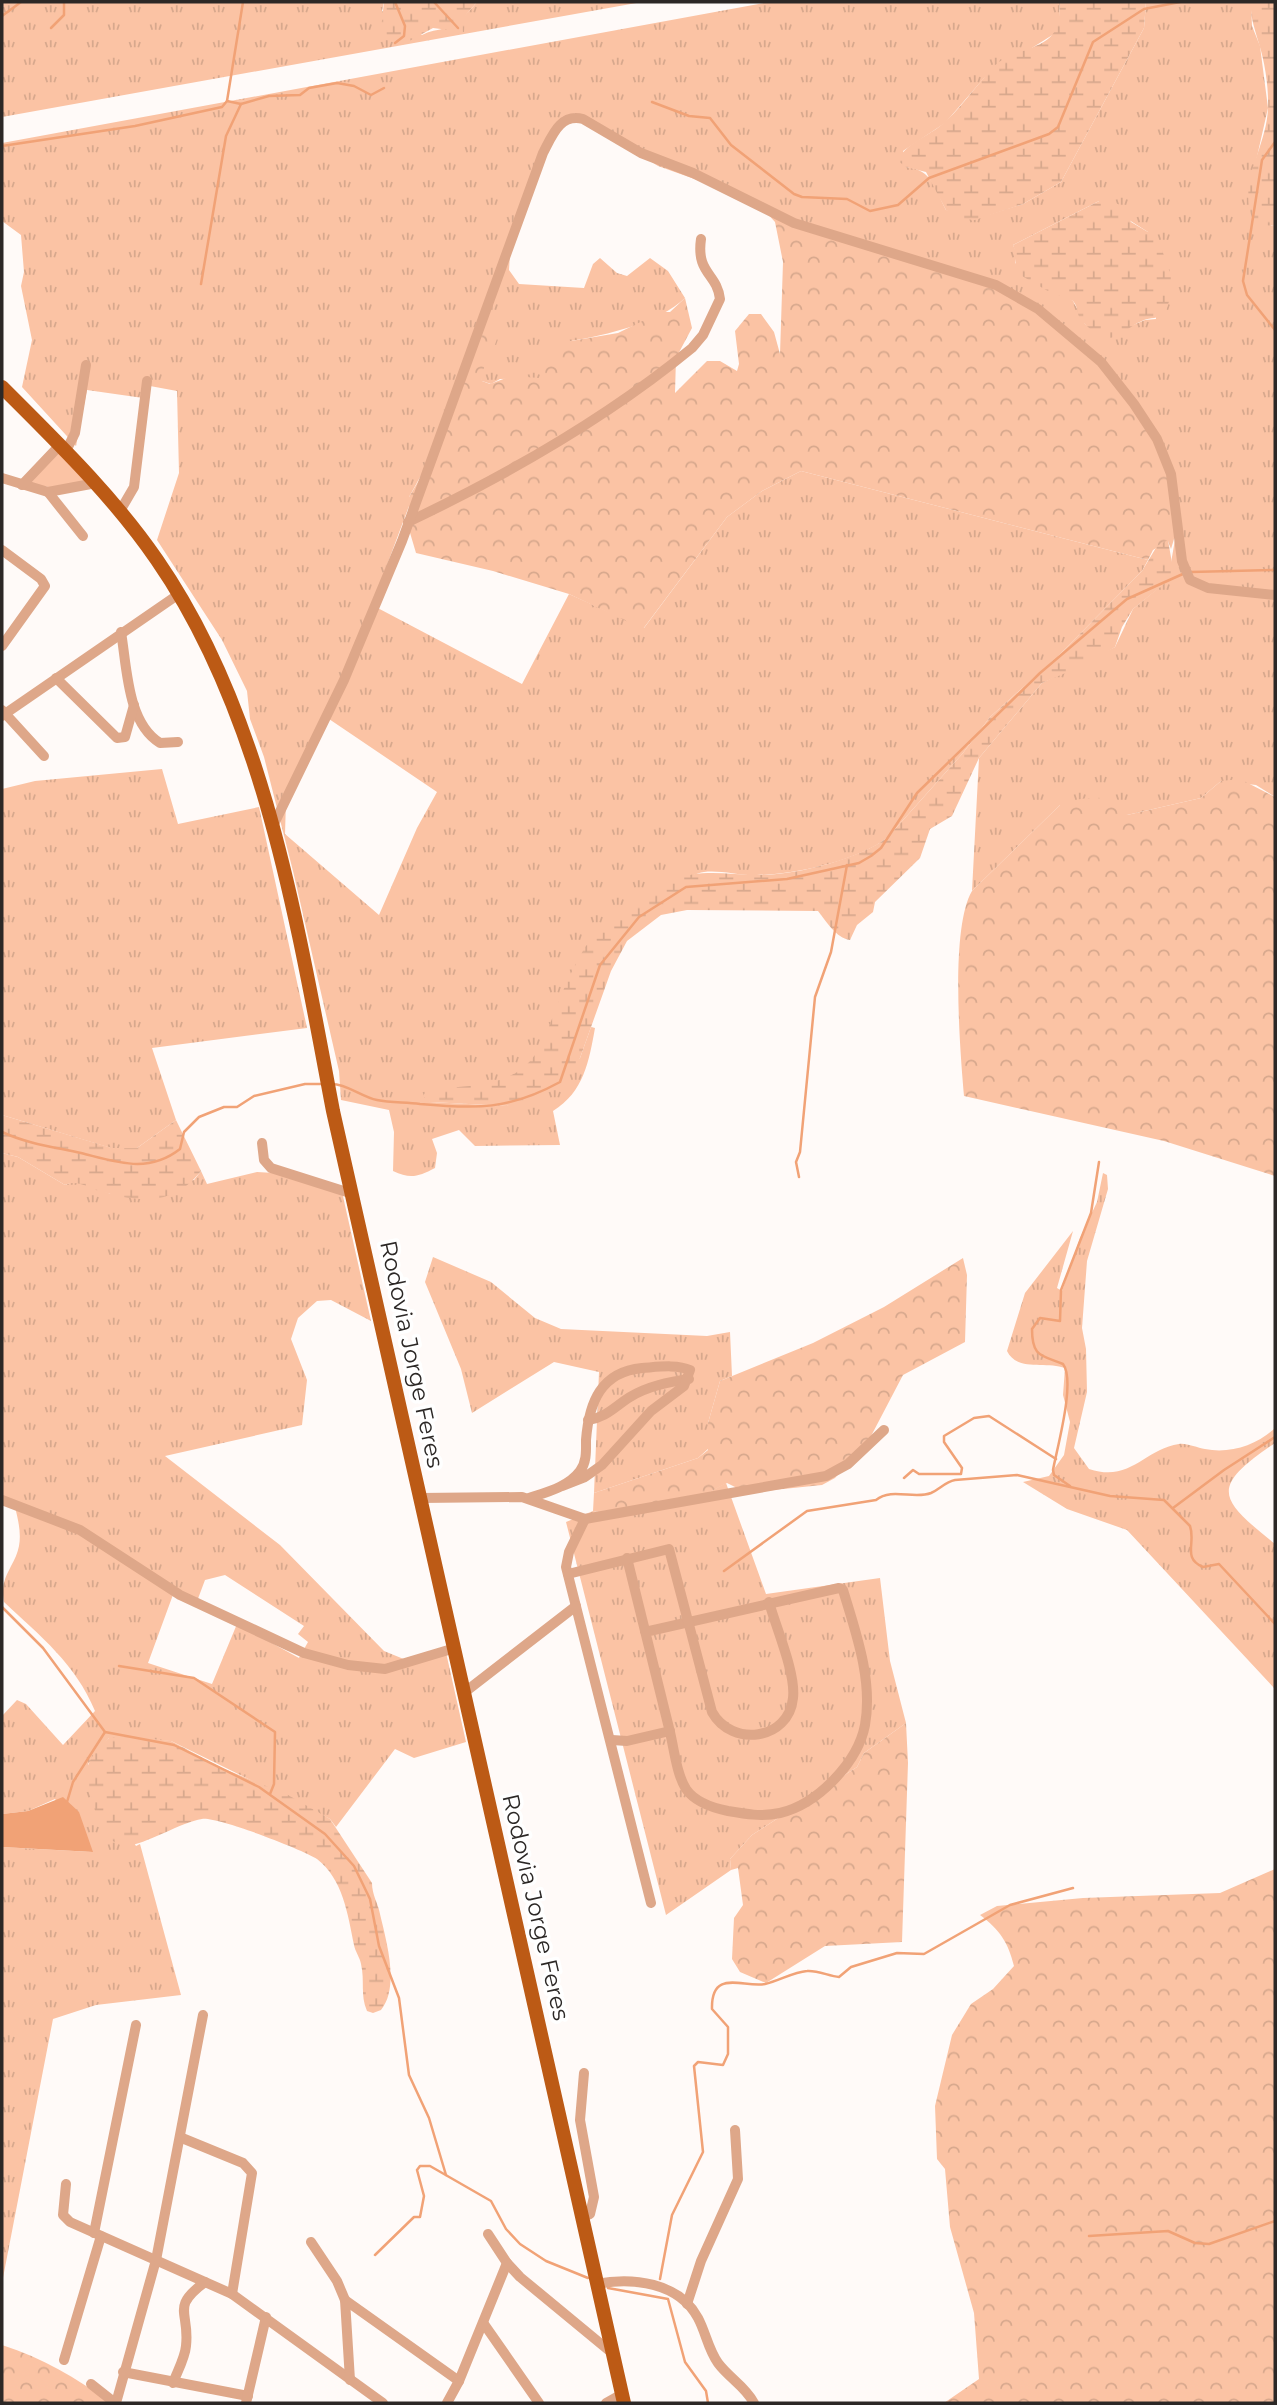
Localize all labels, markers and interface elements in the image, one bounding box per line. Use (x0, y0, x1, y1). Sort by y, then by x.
street label: Rodovia Jorge Feres (374, 1238, 450, 1470)
street label: Rodovia Jorge Feres (496, 1791, 576, 2023)

